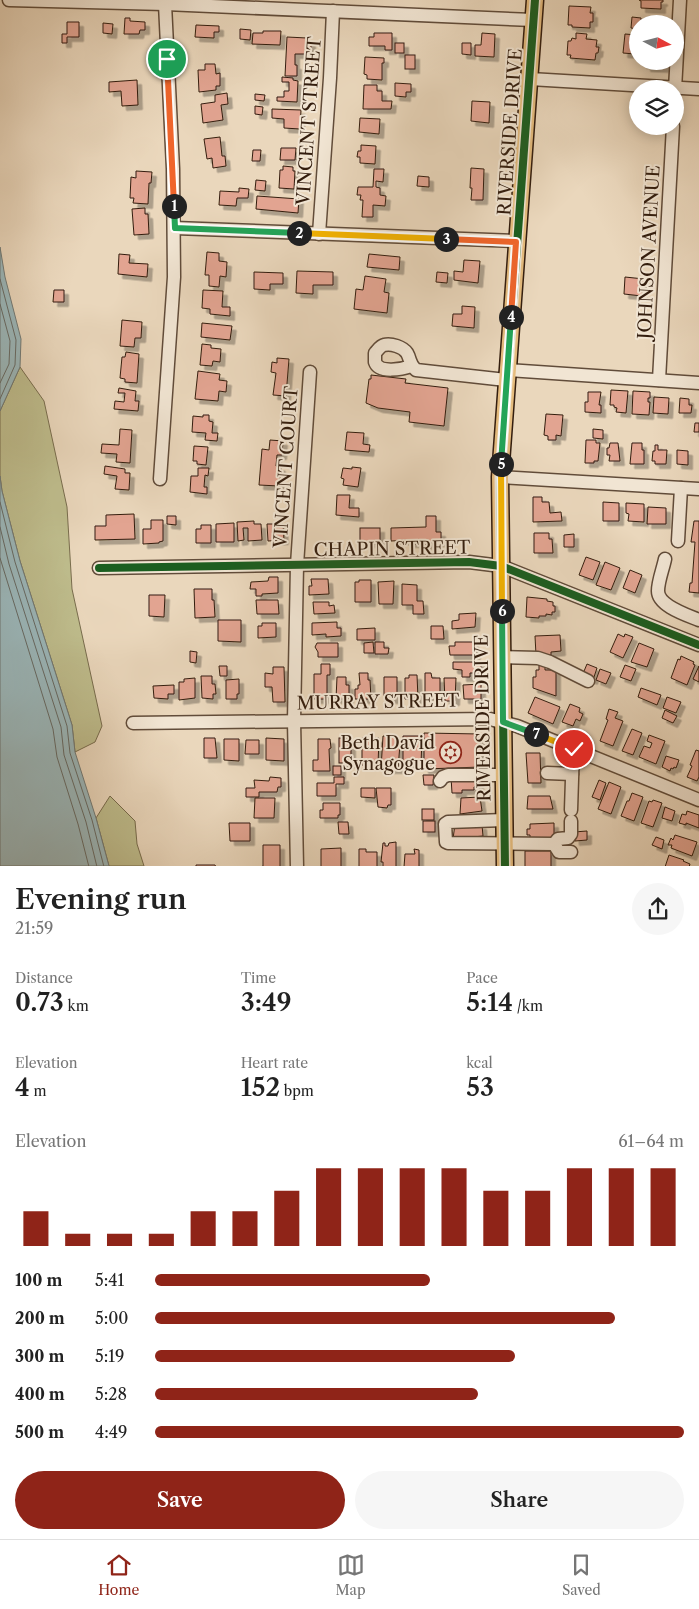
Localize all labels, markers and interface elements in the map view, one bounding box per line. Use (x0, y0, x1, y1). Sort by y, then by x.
north arrow (629, 15, 684, 70)
map controls (629, 15, 684, 135)
street label: VINCENT STREET (292, 35, 326, 207)
pin (146, 38, 188, 80)
icon: arrive (153, 45, 181, 73)
street label: RIVERSIDE DRIVE (493, 48, 527, 216)
button: layers (629, 80, 684, 135)
street label: JOHNSON AVENUE (633, 164, 665, 343)
pin: 1 (162, 194, 186, 218)
text: 1 (171, 197, 178, 215)
pin: 2 (286, 220, 312, 246)
text: 2 (295, 224, 304, 242)
pin: 3 (434, 226, 458, 252)
text: 3 (443, 230, 450, 248)
pin: 4 (498, 304, 524, 330)
text: 4 (507, 308, 516, 326)
street label: VINCENT COURT (269, 385, 303, 550)
pin: 5 (488, 452, 514, 476)
text: 5 (498, 455, 505, 473)
street label: CHAPIN STREET (314, 537, 471, 561)
pin: 6 (490, 598, 514, 624)
text: 6 (498, 602, 507, 620)
street label: RIVERSIDE DRIVE (471, 634, 495, 802)
street label: MURRAY STREET (296, 690, 460, 714)
pin: 7 (524, 722, 548, 746)
text: 7 (533, 725, 540, 743)
pin (553, 728, 595, 770)
place label: Beth David Synagogue (340, 732, 435, 775)
icon: check (560, 735, 588, 763)
synagogue icon: Beth David Synagogue (439, 741, 463, 765)
text: Evening run (15, 882, 187, 916)
button: share (632, 883, 684, 935)
text: 21:59 (15, 918, 53, 938)
text: Distance (15, 969, 73, 987)
text: Time (241, 969, 276, 987)
text: Pace (466, 969, 498, 987)
text: 0.73 (15, 987, 64, 1018)
text: 3:49 (241, 987, 291, 1018)
text: 5:14 (466, 987, 513, 1018)
text: km (64, 997, 89, 1015)
text: /km (513, 997, 543, 1015)
text: Elevation (15, 1054, 78, 1072)
text: Heart rate (241, 1054, 308, 1072)
text: kcal (466, 1054, 493, 1072)
text: 4 (15, 1072, 30, 1103)
text: 152 (241, 1072, 280, 1103)
text: 53 (466, 1072, 494, 1103)
text: m (30, 1082, 46, 1100)
text: bpm (280, 1082, 314, 1100)
text: Elevation (15, 1131, 86, 1151)
text: 61–64 m (618, 1131, 684, 1151)
text: 100 m (15, 1270, 62, 1290)
text: 5:41 (95, 1270, 124, 1290)
text: 200 m (15, 1308, 65, 1328)
text: 5:00 (95, 1308, 128, 1328)
text: 300 m (15, 1346, 64, 1366)
text: 5:19 (95, 1346, 124, 1366)
text: 400 m (15, 1384, 65, 1404)
text: 5:28 (95, 1384, 127, 1404)
text: 500 m (15, 1422, 64, 1442)
text: 4:49 (95, 1422, 127, 1442)
button: Save (15, 1471, 345, 1529)
button: Share (355, 1471, 684, 1529)
tab: Home (98, 1551, 139, 1599)
tab: Map (336, 1551, 366, 1599)
tab: Saved (562, 1551, 601, 1599)

